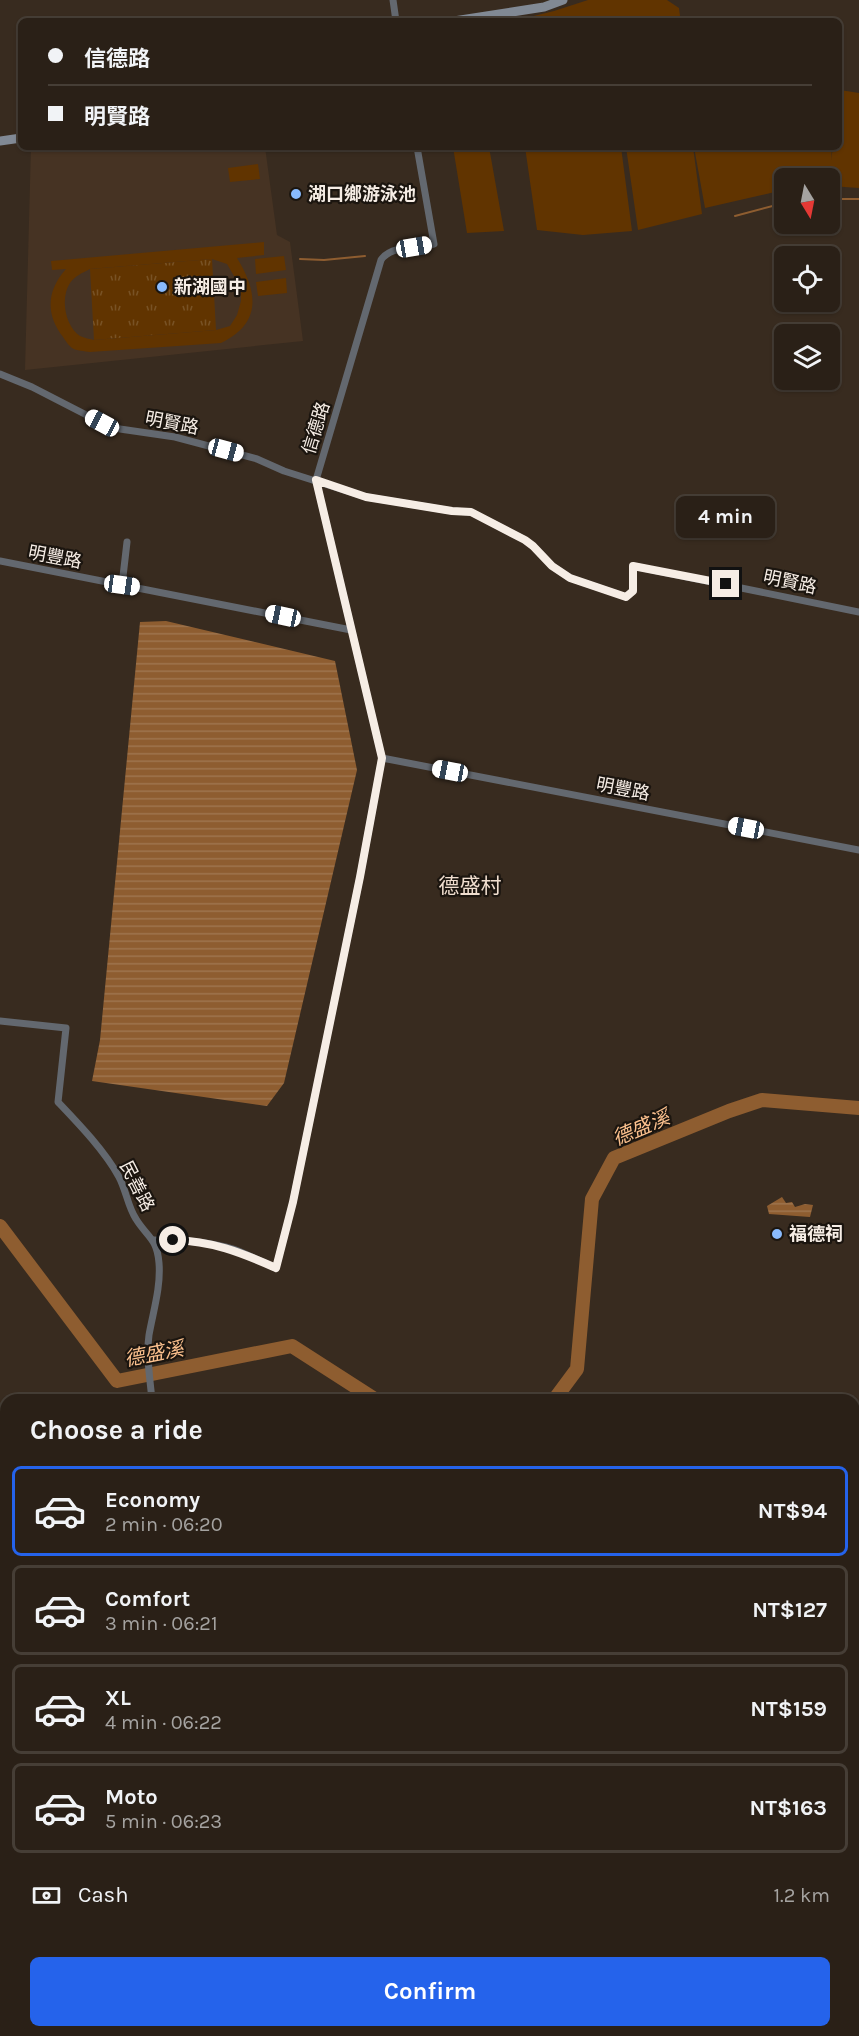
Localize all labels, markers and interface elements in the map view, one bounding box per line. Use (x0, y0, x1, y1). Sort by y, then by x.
text: 信德路 (84, 46, 150, 72)
text: 明賢路 (84, 104, 150, 130)
north arrow (774, 168, 840, 234)
map controls (774, 168, 840, 390)
place label: 湖口鄉游泳池 (308, 183, 416, 205)
marker: 湖口鄉游泳池 (289, 187, 303, 201)
car (395, 235, 433, 259)
button: locate (774, 246, 840, 312)
place label: 新湖國中 (174, 276, 246, 298)
marker: 新湖國中 (155, 280, 169, 294)
button: layers (774, 324, 840, 390)
street label: 信德路 (298, 399, 334, 457)
car (82, 407, 122, 439)
street label: 明賢路 (143, 407, 201, 439)
car (206, 437, 246, 463)
callout: 4 min (676, 497, 776, 539)
text: 4 min (698, 505, 753, 528)
street label: 明豐路 (26, 541, 84, 573)
street label: 明賢路 (761, 566, 819, 598)
route end (712, 570, 739, 597)
car (103, 574, 141, 596)
car (264, 603, 302, 629)
car (431, 759, 469, 783)
street label: 明豐路 (594, 773, 652, 805)
car (727, 816, 765, 840)
district label: 德盛村 (439, 874, 502, 898)
water label: 德盛溪 (609, 1105, 676, 1150)
street label: 民善路 (115, 1157, 159, 1215)
place label: 福德祠 (789, 1223, 843, 1245)
route start (159, 1226, 186, 1253)
marker: 福德祠 (770, 1227, 784, 1241)
water label: 德盛溪 (122, 1336, 189, 1371)
text: Choose a ride (30, 1414, 203, 1446)
icon: car (33, 1484, 87, 1538)
text: Economy (105, 1487, 200, 1513)
text: NT$94 (758, 1498, 827, 1524)
text: 2 min · 06:20 (105, 1513, 223, 1536)
icon: car (33, 1583, 87, 1637)
text: Comfort (105, 1586, 190, 1612)
text: NT$127 (752, 1597, 827, 1623)
text: 3 min · 06:21 (105, 1612, 218, 1635)
icon: car (33, 1682, 87, 1736)
text: XL (105, 1685, 131, 1711)
text: NT$159 (750, 1696, 827, 1722)
text: 4 min · 06:22 (105, 1711, 222, 1734)
icon: car (33, 1781, 87, 1835)
text: Moto (105, 1784, 158, 1810)
text: NT$163 (749, 1795, 827, 1821)
text: 5 min · 06:23 (105, 1810, 222, 1833)
icon: cash (30, 1879, 63, 1912)
text: Cash (78, 1882, 128, 1908)
text: 1.2 km (774, 1884, 830, 1907)
button: Confirm (30, 1957, 830, 2026)

